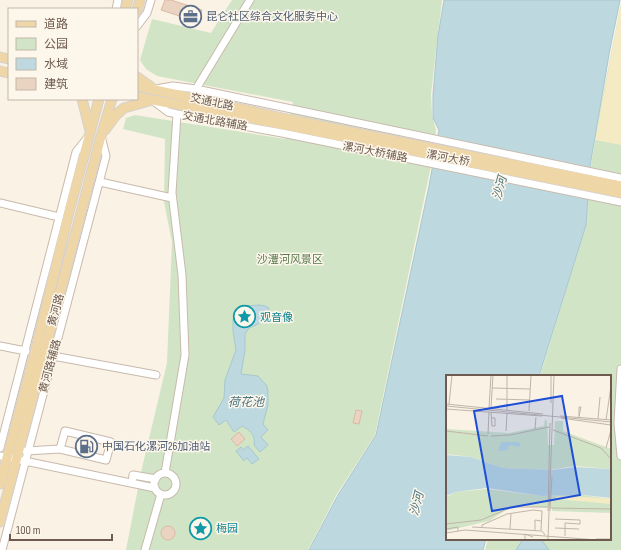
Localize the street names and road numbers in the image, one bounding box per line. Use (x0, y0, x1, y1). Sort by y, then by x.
street label: 交通北路 (189, 91, 235, 113)
street label: 交通北路辅路 (181, 109, 249, 133)
street label: 漯河大桥辅路 (341, 139, 409, 165)
street label: 漯河大桥 (425, 147, 471, 169)
street label: 黄河路 (45, 292, 67, 328)
street label: 黄河路辅路 (37, 338, 63, 394)

